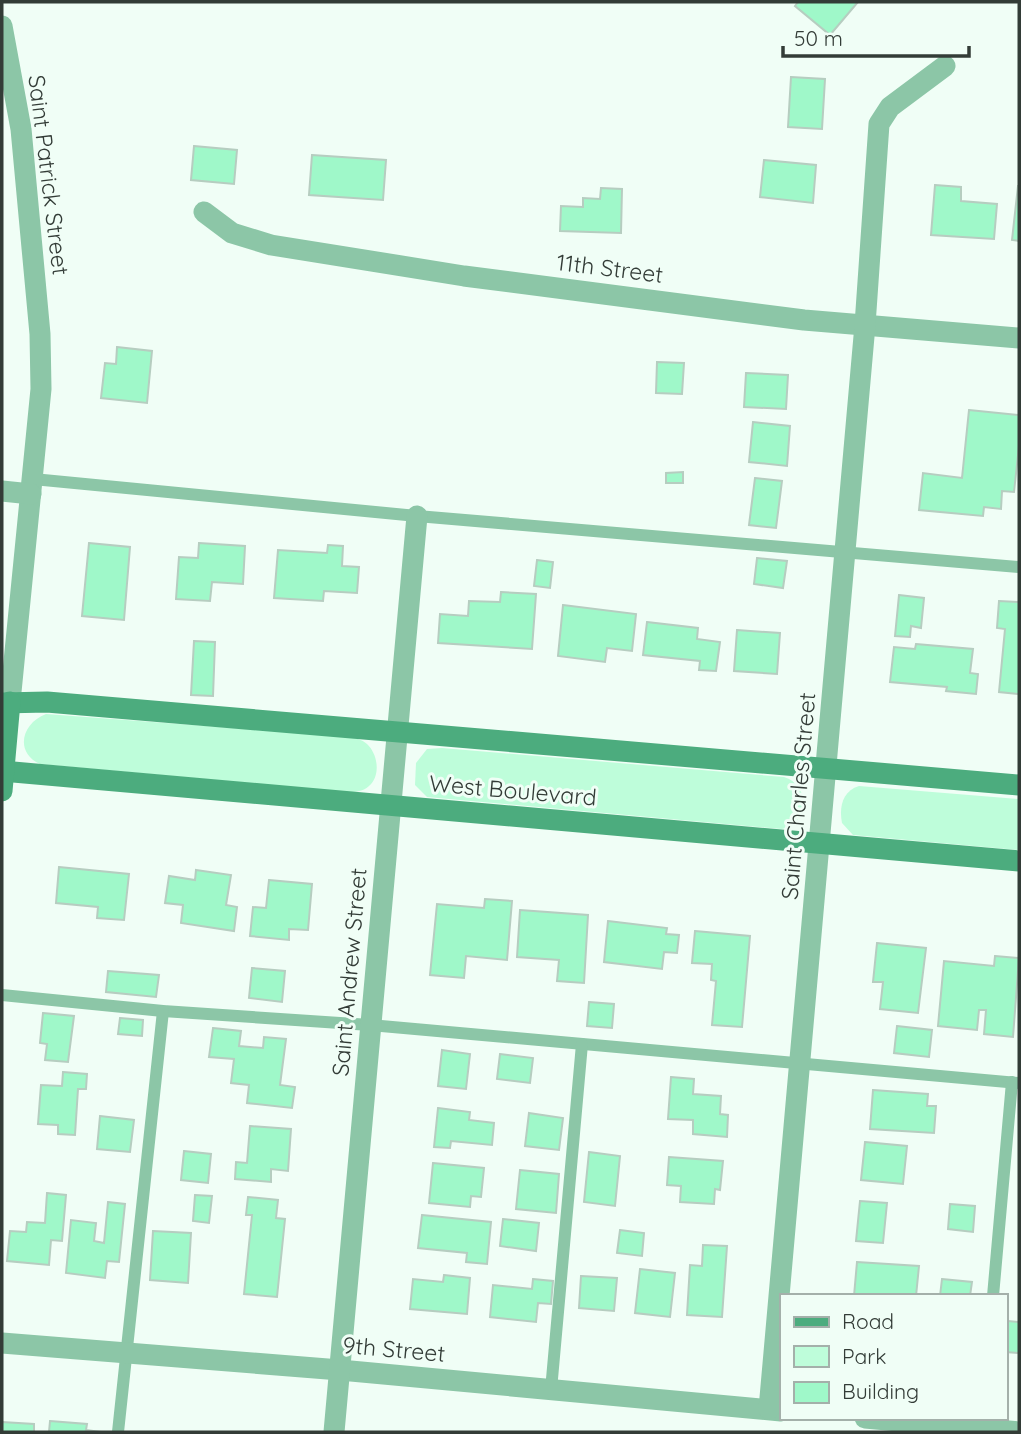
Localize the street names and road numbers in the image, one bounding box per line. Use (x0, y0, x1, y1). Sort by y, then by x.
street label: Saint Patrick Street (22, 73, 76, 277)
street label: 11th Street (555, 247, 665, 289)
street label: Saint Charles Street (774, 691, 822, 901)
street label: West Boulevard (428, 768, 598, 812)
street label: Saint Andrew Street (325, 866, 373, 1077)
street label: 9th Street (342, 1330, 447, 1368)

